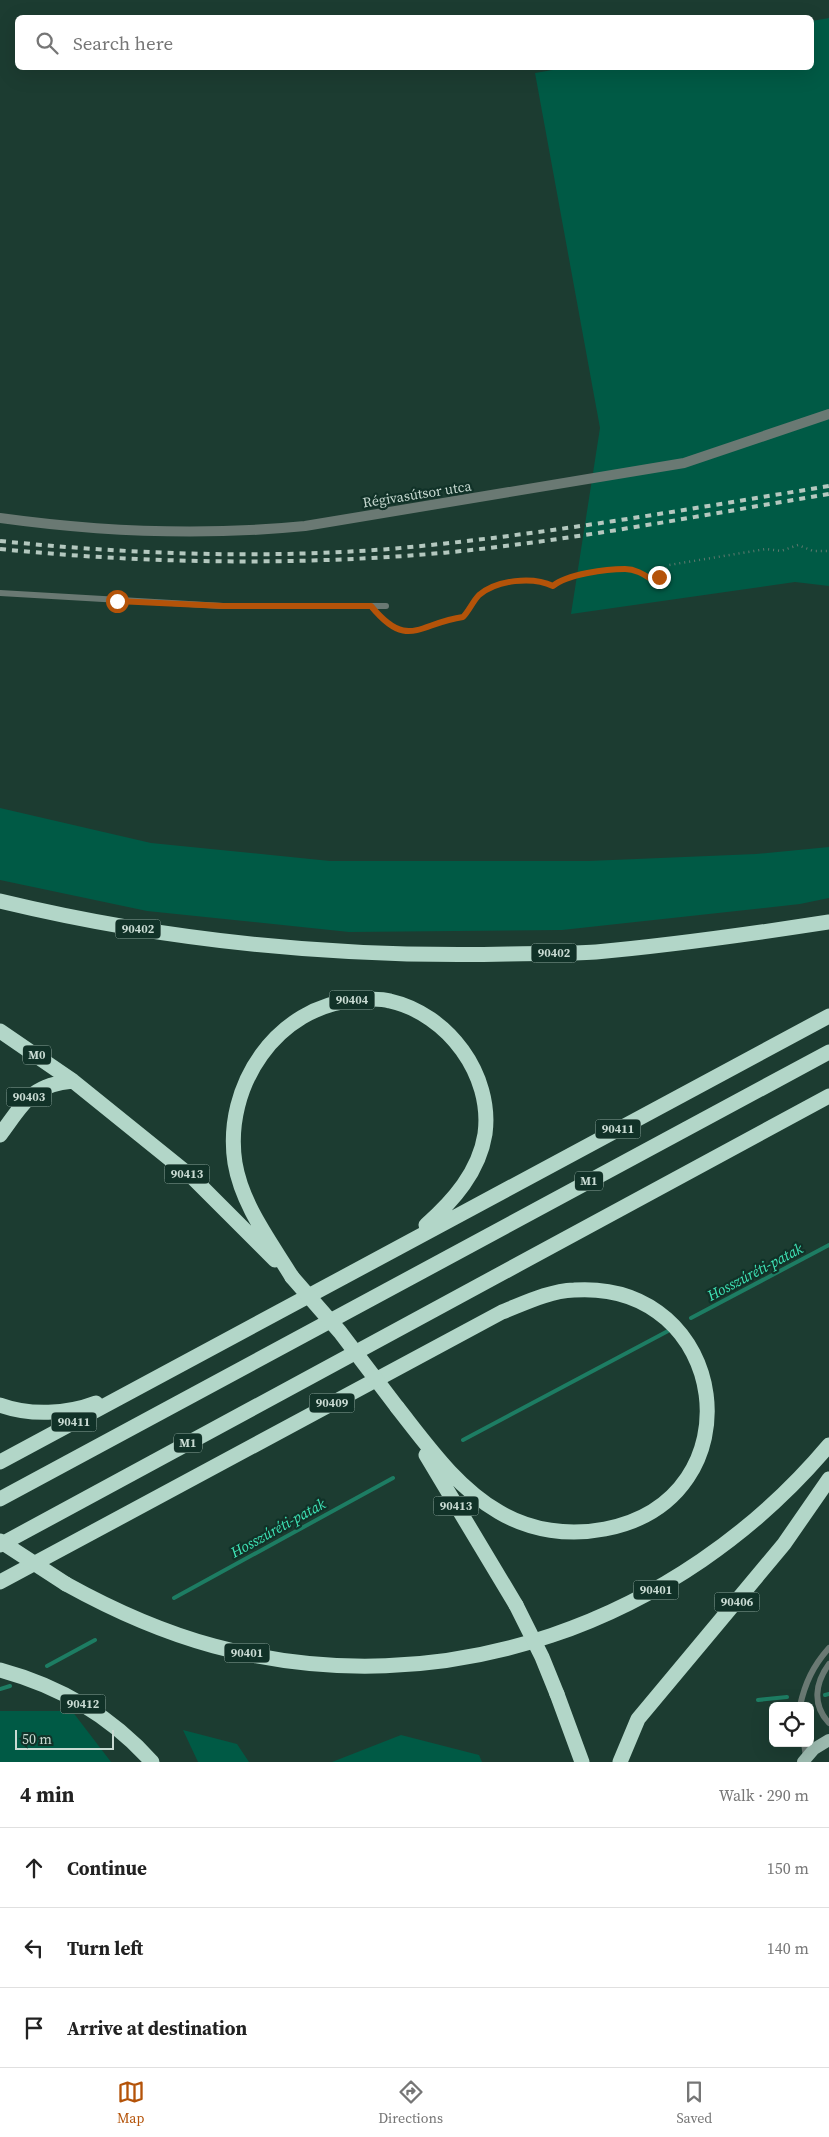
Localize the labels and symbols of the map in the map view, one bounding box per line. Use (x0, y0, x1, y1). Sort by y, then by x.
street label: Régivasútsor utca (361, 475, 474, 512)
route end (648, 566, 671, 589)
route start (106, 590, 129, 613)
road number: 90402 (116, 920, 160, 939)
road number: 90402 (532, 944, 576, 962)
road number: 90404 (330, 990, 374, 1010)
road number: M0 (23, 1046, 51, 1064)
road number: 90403 (6, 1088, 52, 1106)
road number: 90411 (596, 1120, 640, 1138)
road number: 90413 (164, 1164, 210, 1184)
road number: M1 (575, 1172, 603, 1190)
water label: Hosszúréti-patak (702, 1237, 807, 1306)
road number: 90409 (310, 1394, 354, 1412)
road number: 90411 (52, 1412, 96, 1431)
road number: M1 (174, 1434, 202, 1452)
water label: Hosszúréti-patak (226, 1492, 330, 1563)
road number: 90413 (434, 1496, 478, 1515)
road number: 90401 (634, 1580, 678, 1600)
road number: 90406 (714, 1592, 760, 1611)
road number: 90401 (224, 1644, 270, 1662)
road number: 90412 (61, 1695, 106, 1714)
scale bar (15, 1727, 114, 1750)

